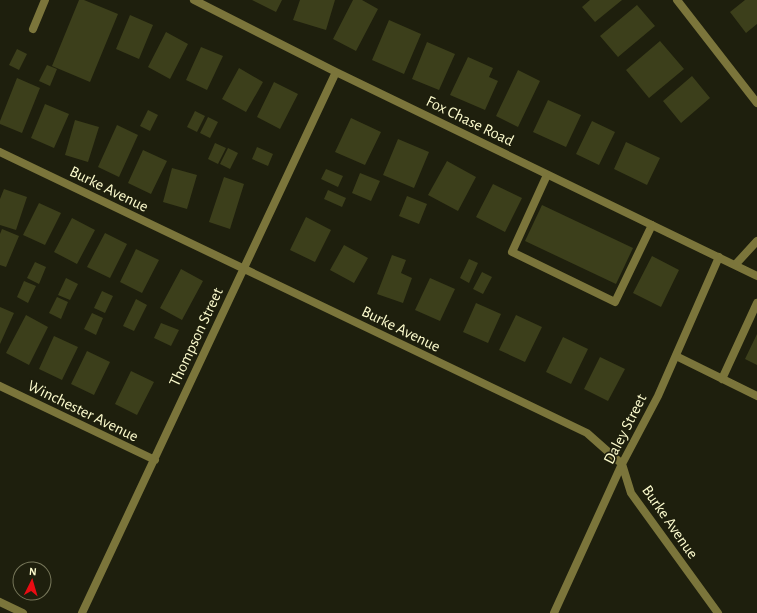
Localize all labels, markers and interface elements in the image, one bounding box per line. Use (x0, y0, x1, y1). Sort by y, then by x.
street label: Fox Chase Road (424, 93, 516, 149)
street label: Burke Avenue (67, 163, 151, 215)
street label: Thompson Street (166, 285, 226, 389)
street label: Burke Avenue (359, 303, 443, 355)
street label: Winchester Avenue (25, 377, 141, 445)
street label: Daley Street (601, 391, 650, 467)
street label: Burke Avenue (639, 482, 701, 562)
north arrow (12, 561, 52, 601)
text: N (29, 566, 37, 577)

